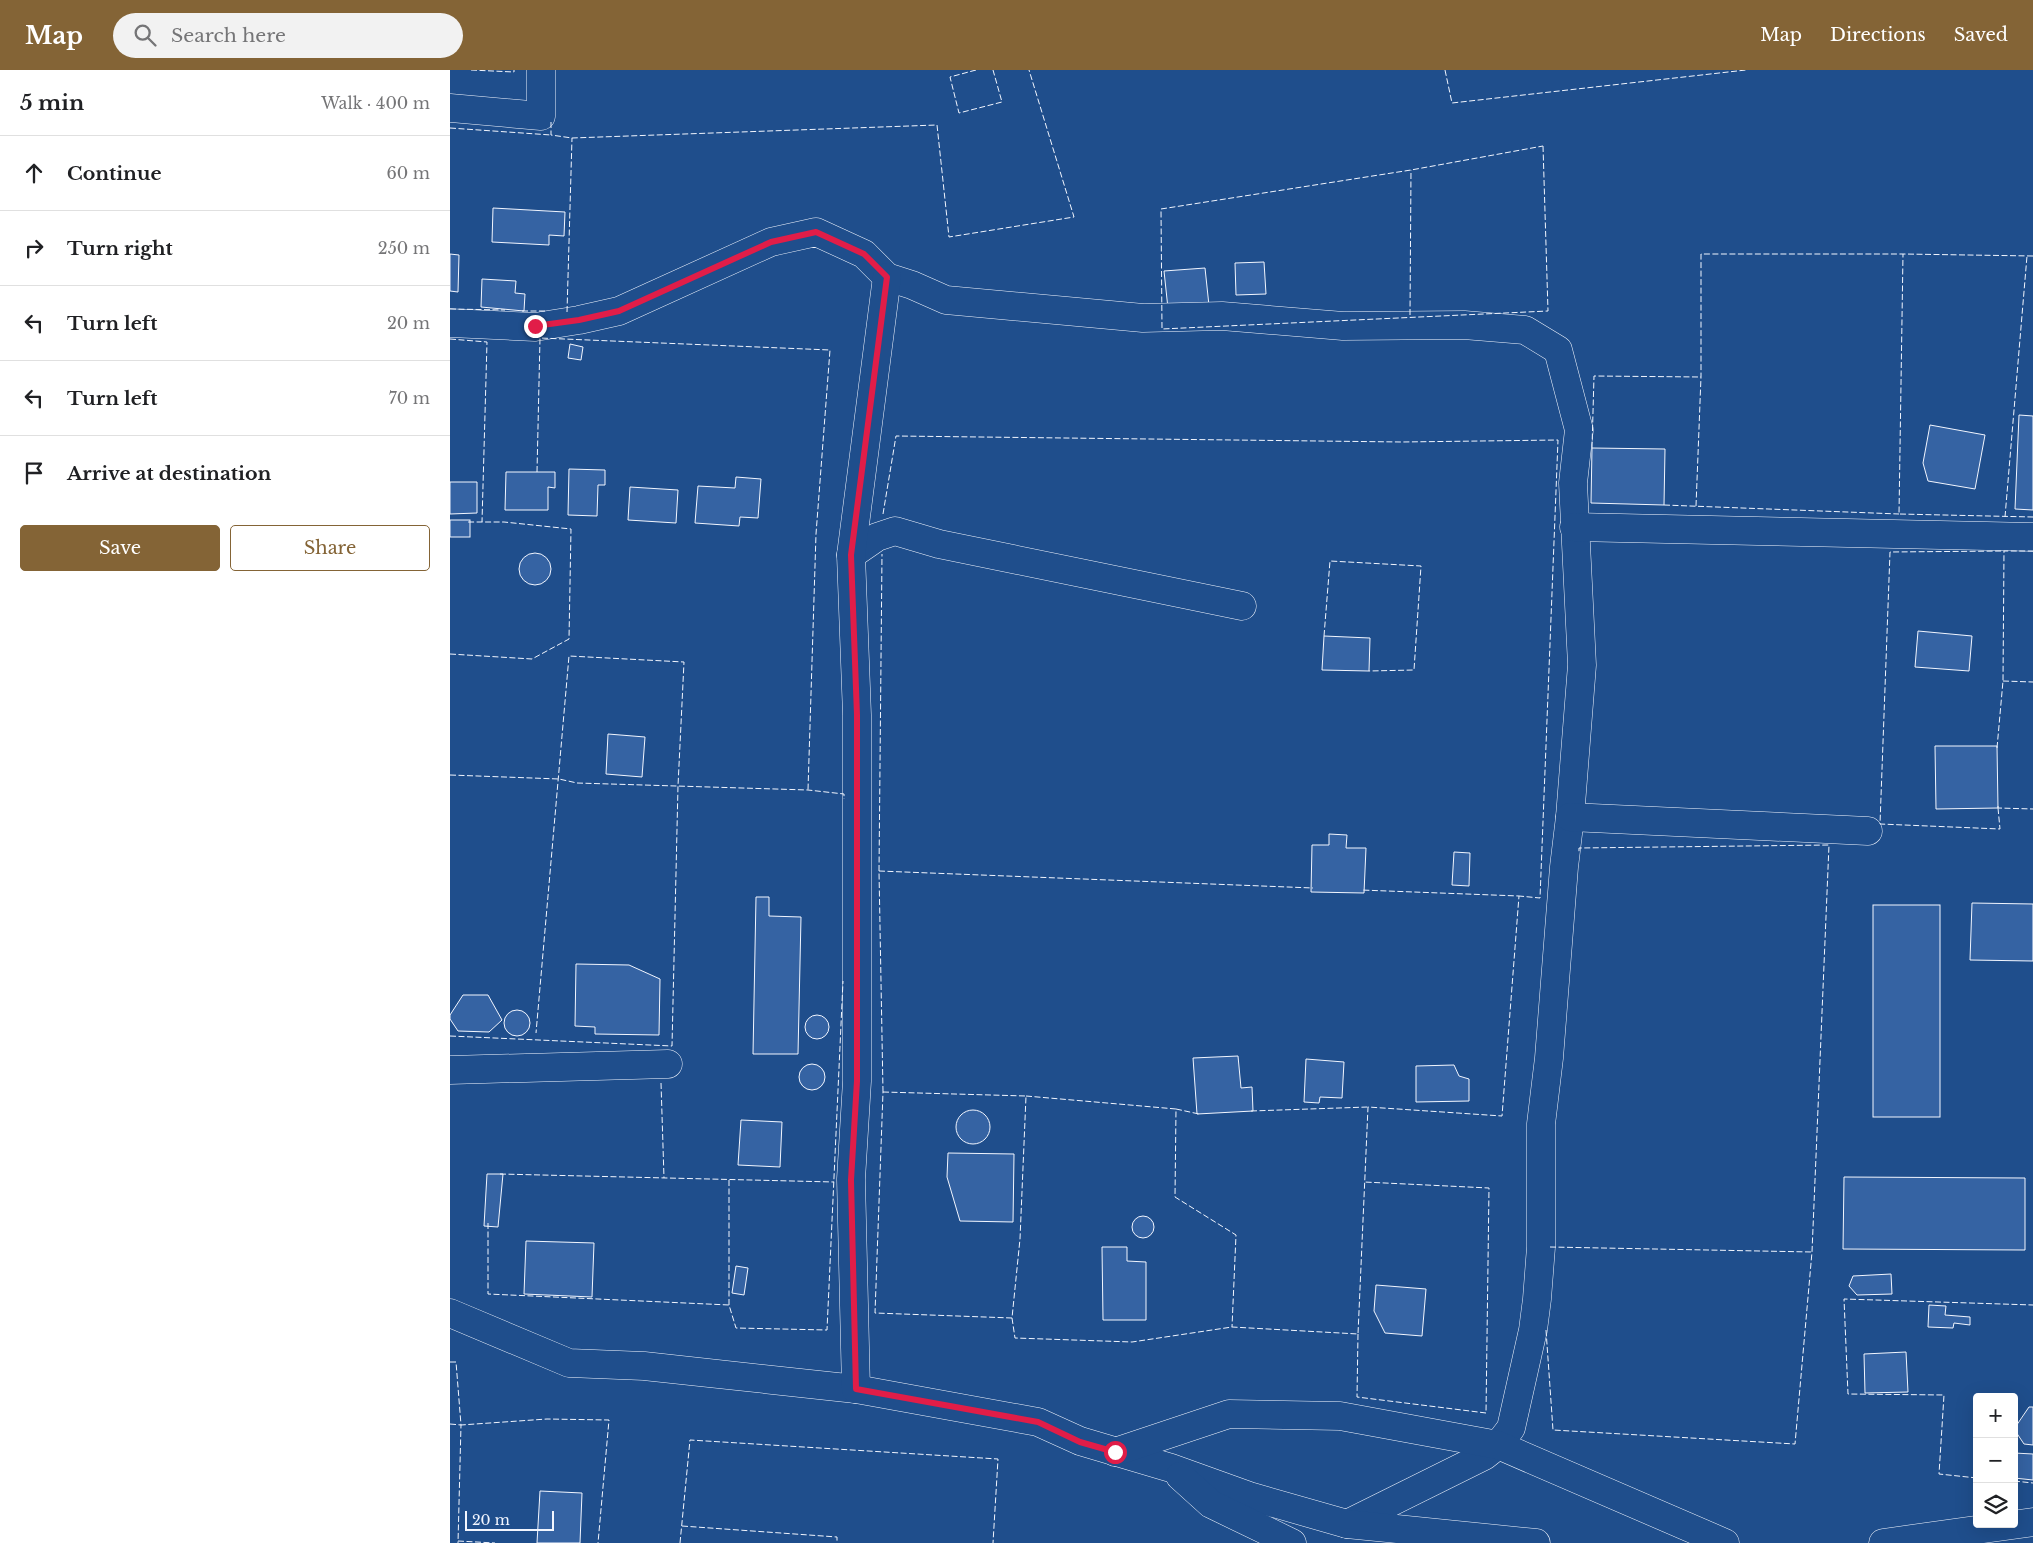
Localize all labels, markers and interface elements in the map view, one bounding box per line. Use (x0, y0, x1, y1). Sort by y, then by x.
search box (113, 13, 463, 58)
text: Map (25, 21, 83, 50)
icon: search (131, 21, 159, 49)
text: Search here (171, 24, 286, 47)
text: Map (1760, 24, 1802, 46)
text: Directions (1830, 24, 1926, 46)
text: Saved (1954, 24, 2008, 46)
text: 5 min (20, 90, 84, 116)
text: Walk · 400 m (321, 93, 430, 113)
icon: ahead (20, 159, 48, 187)
text: Continue (67, 162, 162, 185)
text: 60 m (387, 163, 430, 183)
icon: right (20, 234, 48, 262)
text: Turn right (67, 237, 173, 260)
text: 250 m (378, 238, 430, 258)
icon: left (20, 309, 48, 337)
text: Turn left (67, 312, 158, 335)
text: 20 m (387, 313, 430, 333)
route end (524, 315, 547, 338)
icon: left (20, 384, 48, 412)
text: Turn left (67, 387, 158, 410)
text: 70 m (389, 388, 430, 408)
icon: arrive (20, 459, 48, 487)
text: Arrive at destination (67, 462, 271, 485)
button: Save (20, 525, 220, 571)
button: Share (230, 525, 430, 571)
map controls (1973, 1393, 2018, 1528)
button: + (1973, 1393, 2018, 1438)
button: − (1973, 1438, 2018, 1483)
route start (1104, 1441, 1127, 1464)
button: layers (1973, 1483, 2018, 1528)
scale bar (465, 1508, 554, 1531)
text: 20 m (472, 1511, 510, 1529)

